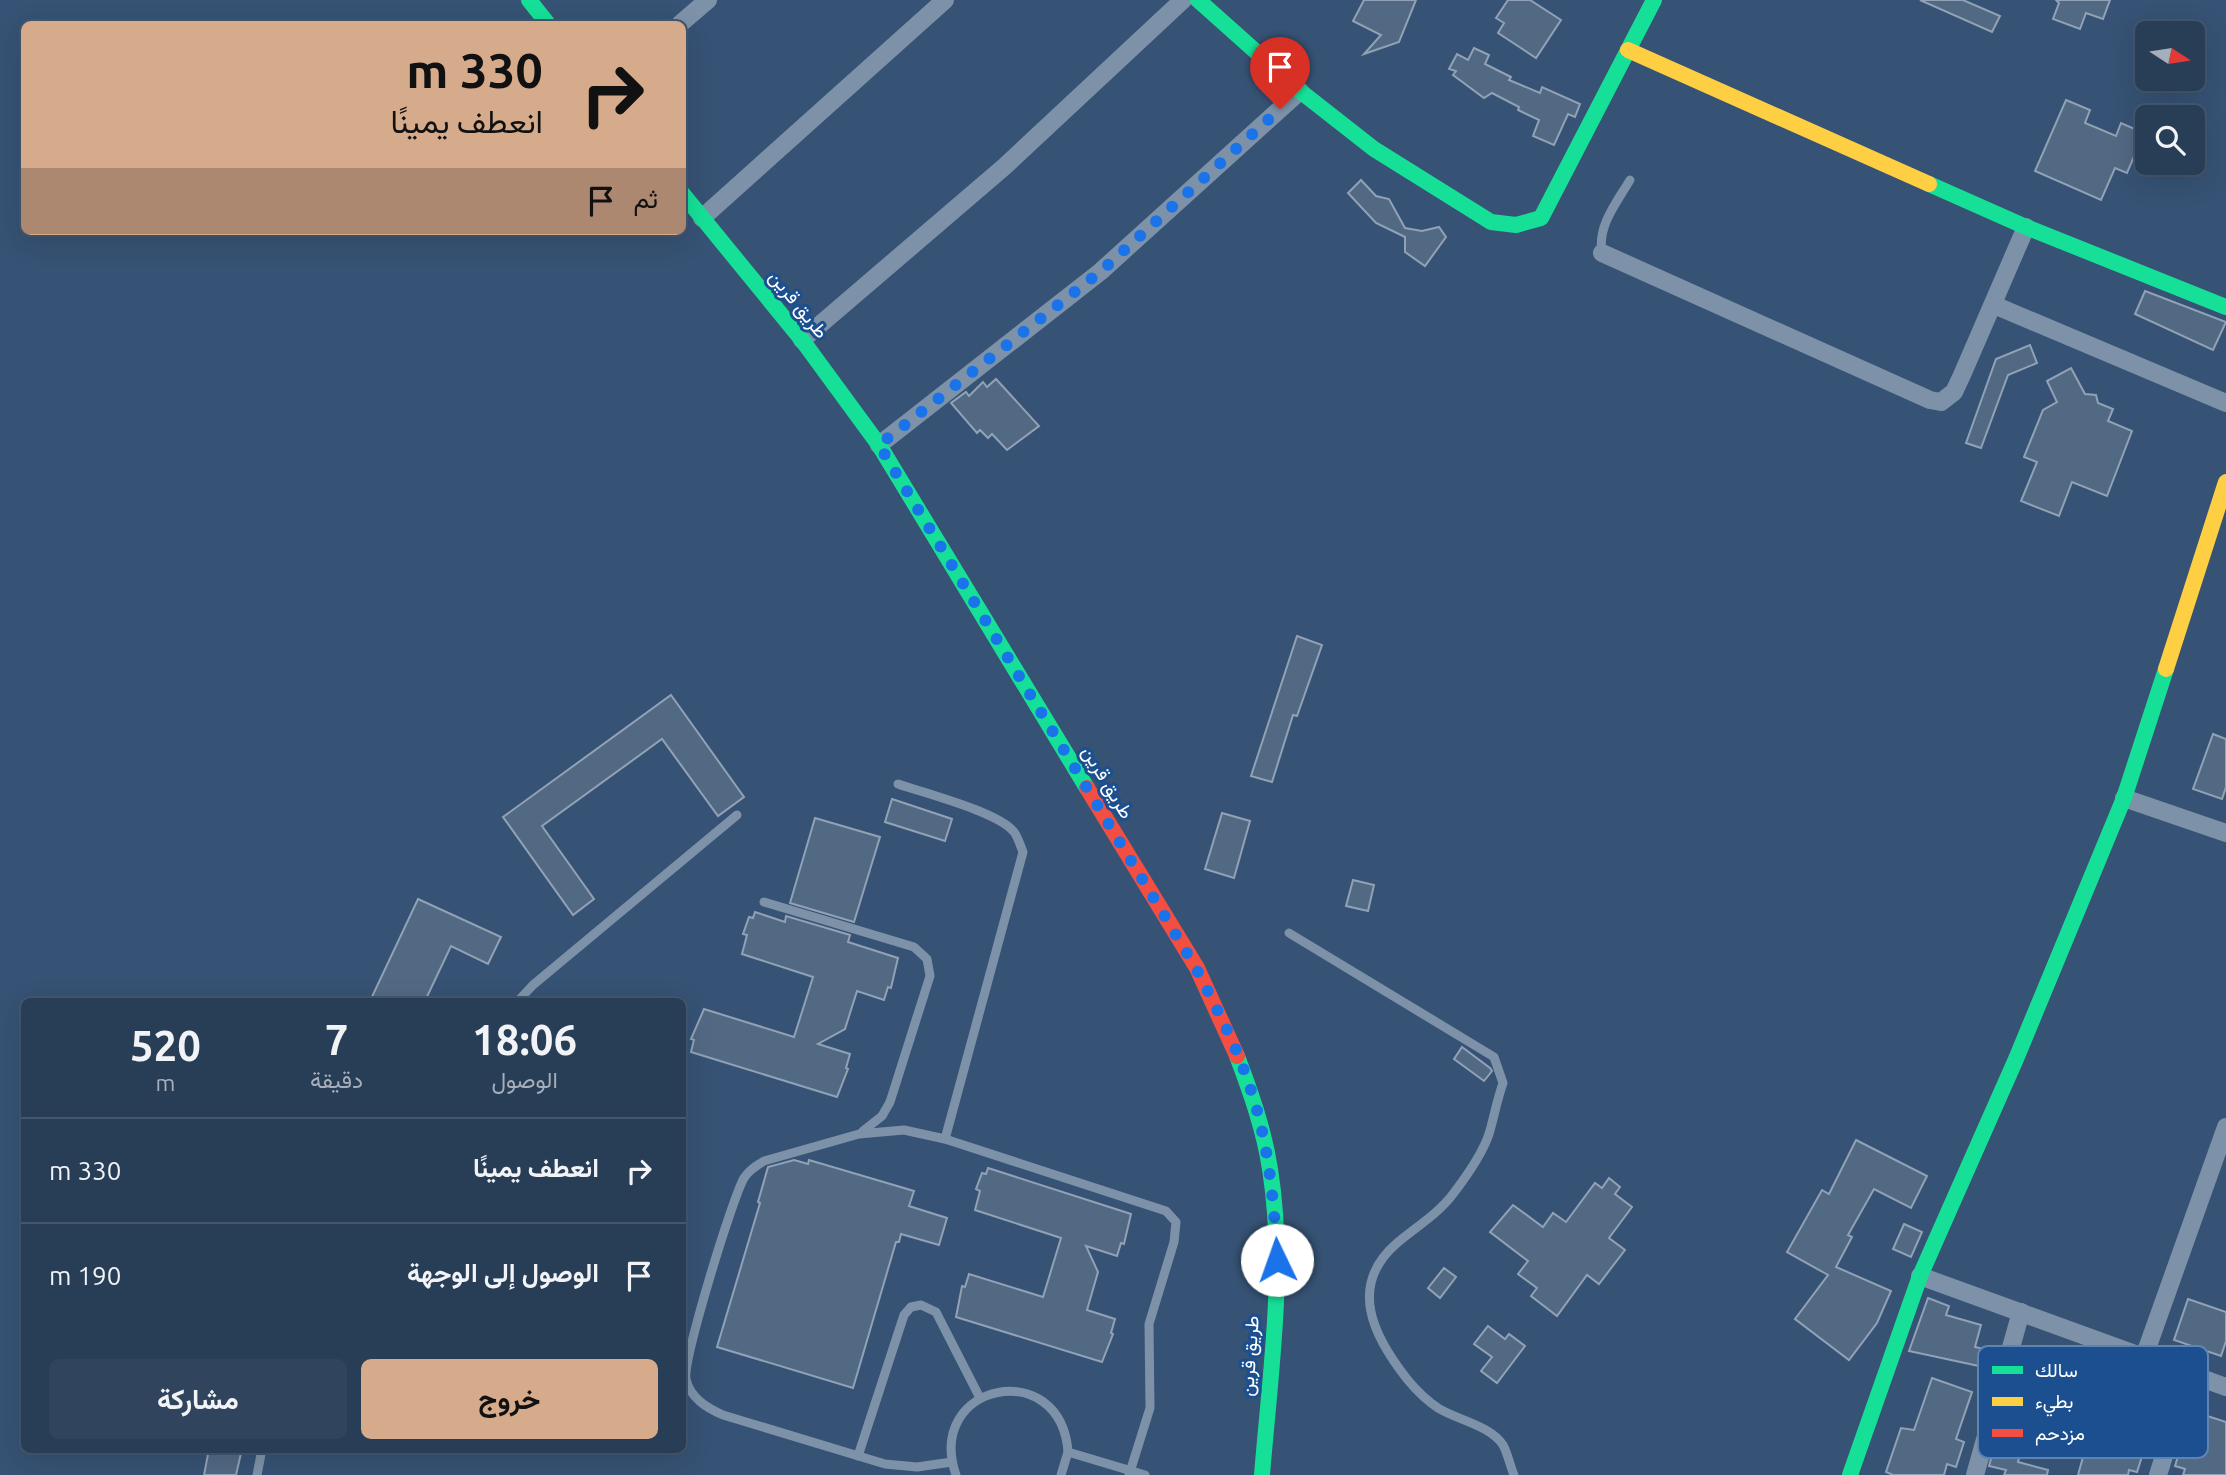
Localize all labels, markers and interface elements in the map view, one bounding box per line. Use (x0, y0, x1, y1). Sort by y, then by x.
north arrow (2135, 21, 2205, 91)
map controls (2135, 21, 2205, 175)
pin (1250, 37, 1310, 109)
text: 330 m (406, 42, 543, 97)
icon: arrive (1261, 48, 1299, 86)
icon: right (567, 49, 658, 140)
text: انعطف يمينًا (390, 103, 543, 139)
button: search (2135, 105, 2205, 175)
icon: arrive (582, 182, 620, 220)
text: ثم (634, 184, 658, 213)
street label: طريق قرين (764, 266, 833, 343)
street label: طريق قرين (1077, 742, 1138, 823)
text: 7 (325, 1016, 348, 1063)
text: 18:06 (472, 1016, 577, 1063)
text: 520 (130, 1022, 201, 1069)
text: دقيقة (310, 1067, 363, 1092)
text: الوصول (491, 1067, 558, 1092)
text: m (156, 1070, 175, 1095)
icon: right (620, 1152, 658, 1190)
text: انعطف يمينًا (473, 1153, 599, 1182)
text: 330 m (49, 1156, 121, 1185)
position arrow (1240, 1223, 1314, 1297)
icon: arrive (620, 1257, 658, 1295)
text: الوصول إلى الوجهة (407, 1258, 599, 1287)
text: 190 m (49, 1261, 121, 1290)
street label: طريق قرين (1235, 1315, 1264, 1397)
legend (1978, 1346, 2208, 1458)
button: مشاركة (49, 1359, 347, 1439)
button: خروج (361, 1359, 658, 1439)
text: سالك (2035, 1359, 2078, 1381)
text: بطيء (2035, 1390, 2073, 1417)
text: مزدحم (2035, 1422, 2085, 1446)

